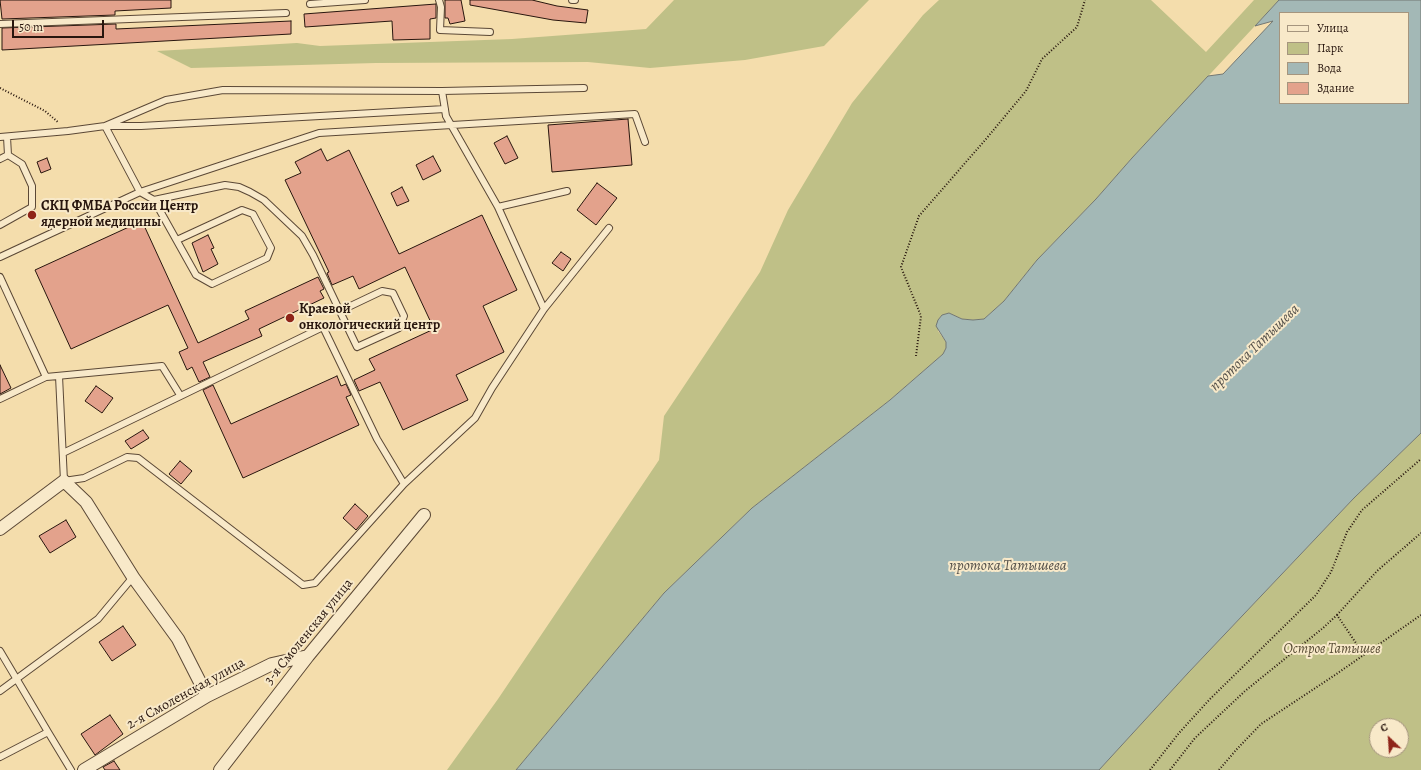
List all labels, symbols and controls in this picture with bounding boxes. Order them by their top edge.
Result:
scale bar [14,12,106,38]
legend [1279,12,1409,104]
text: 50 m [19,19,43,35]
text: Улица [1317,20,1348,36]
text: Парк [1317,40,1343,56]
text: Вода [1317,60,1342,76]
text: Здание [1317,80,1354,96]
place label: СКЦ ФМБА России Центр ядерной медицины [41,199,198,232]
marker: СКЦ ФМБА России Центр ядерной медицины [26,209,38,221]
water label: протока Татышева [1207,301,1303,395]
place label: Краевой онкологический центр [299,302,440,334]
marker: Краевой онкологический центр [284,312,296,324]
water label: протока Татышева [949,557,1067,575]
street label: 3-я Смоленская улица [261,576,357,688]
park label: Остров Татышев [1283,642,1381,658]
street label: 2-я Смоленская улица [124,655,248,733]
north arrow [1369,718,1409,758]
text: С [1378,719,1390,736]

